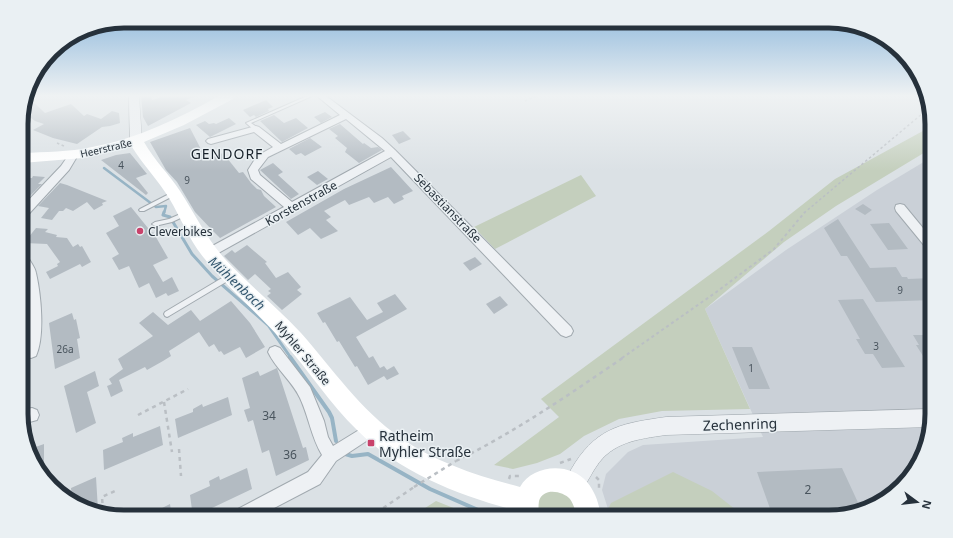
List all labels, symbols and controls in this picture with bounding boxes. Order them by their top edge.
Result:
street label: Heerstraße [79,135,134,161]
district label: GENDORF [191,144,263,163]
house number: 4 [118,158,124,172]
street label: Sebastianstraße [410,169,486,247]
house number: 9 [184,173,190,187]
street label: Korstenstraße [262,176,340,230]
place label: Cleverbikes [148,223,213,240]
marker: Cleverbikes [135,226,145,236]
water label: Mühlenbach [205,252,269,314]
house number: 9 [897,283,903,297]
street label: Myhler Straße [271,317,335,389]
house number: 3 [873,339,879,353]
house number: 26a [56,342,74,356]
house number: 1 [748,361,754,375]
house number: 34 [262,407,276,424]
street label: Zechenring [702,413,778,435]
place label: Ratheim Myhler Straße [379,426,471,461]
marker: Ratheim Myhler Straße [366,438,376,448]
house number: 36 [283,446,297,463]
house number: 2 [805,481,812,498]
north arrow [897,482,937,522]
text: N [919,498,936,511]

